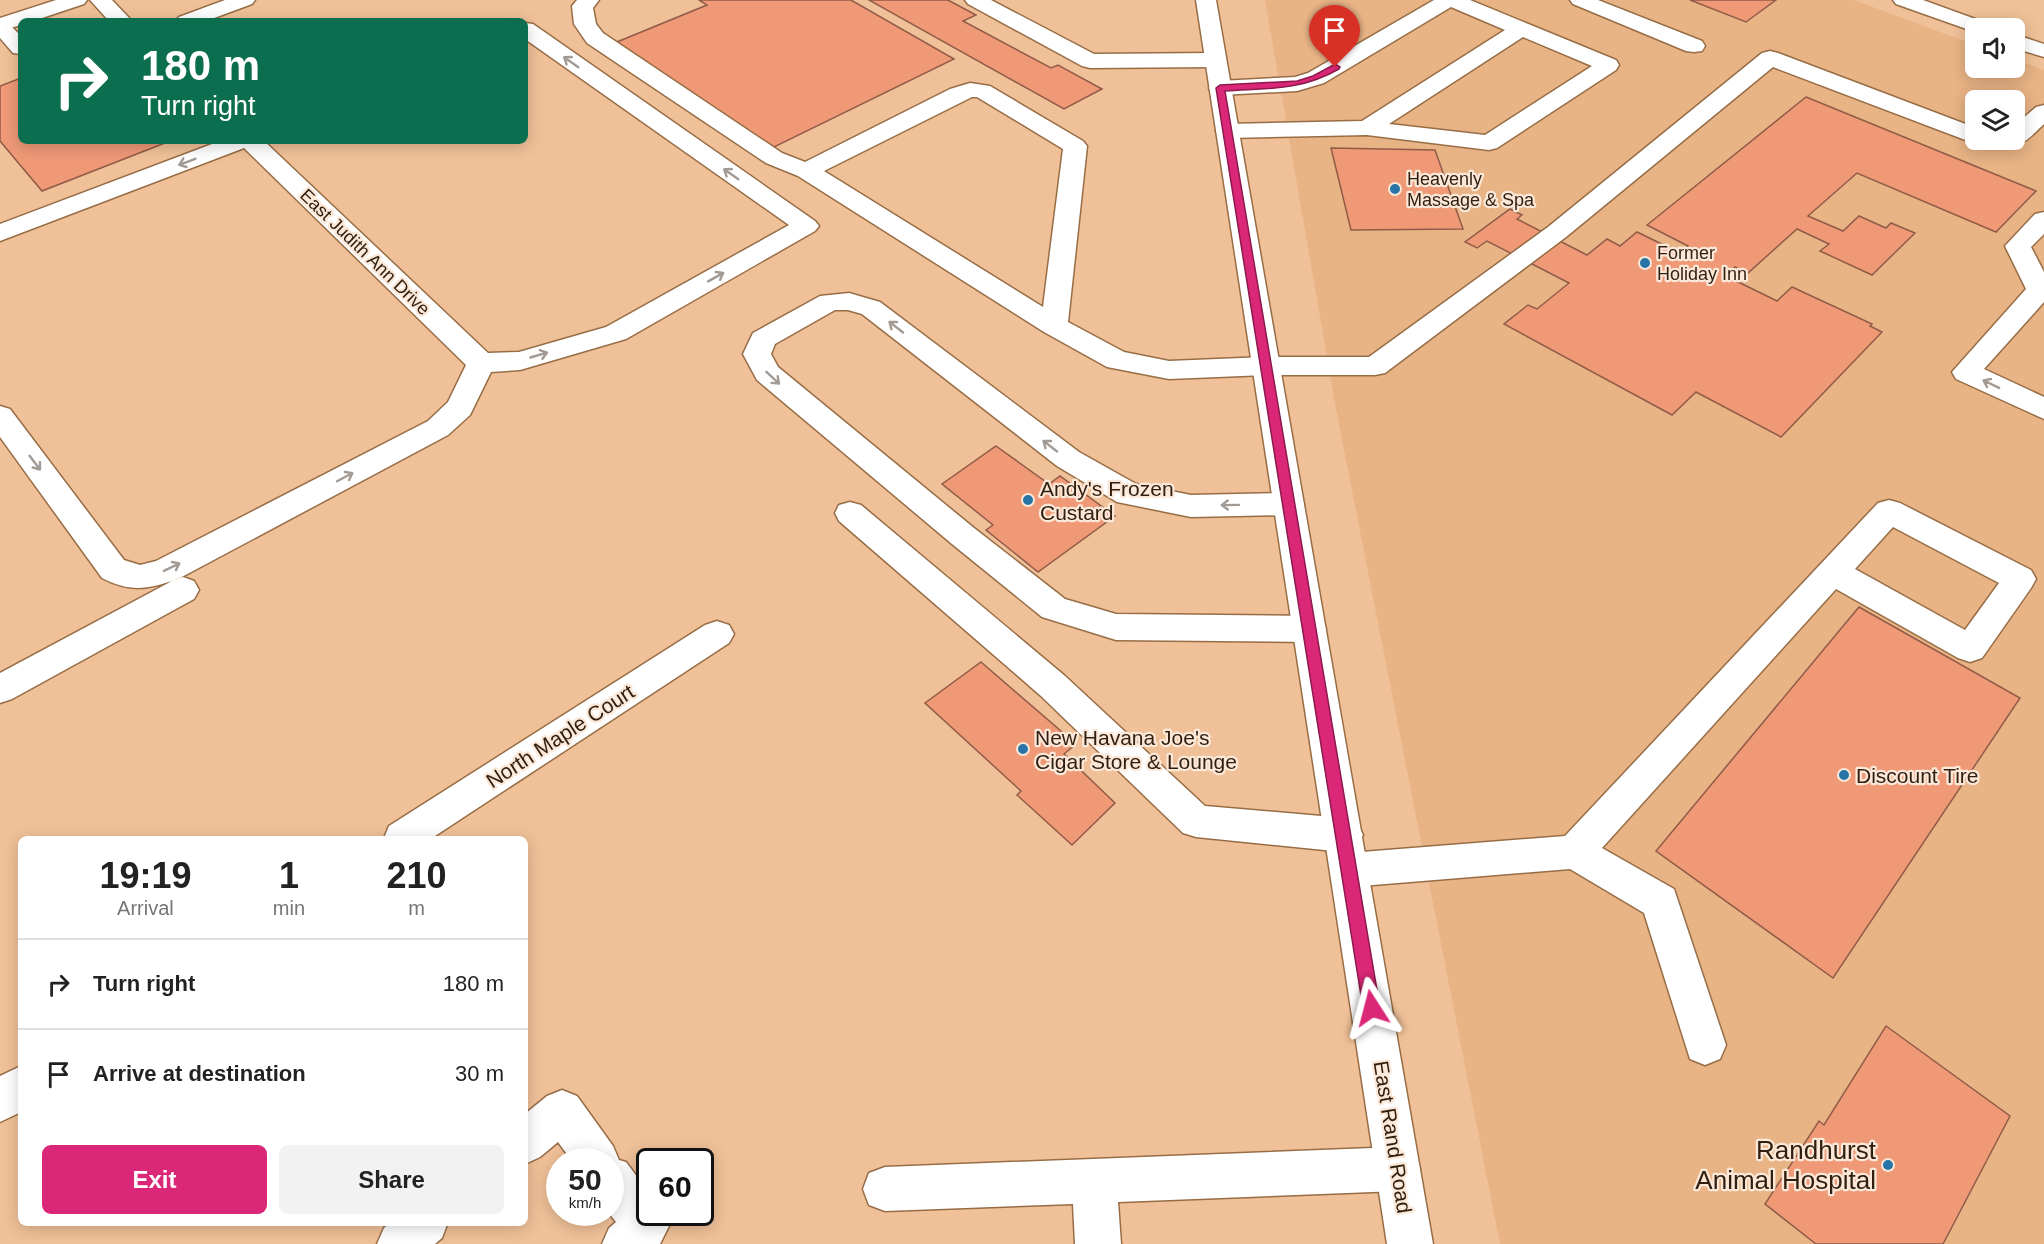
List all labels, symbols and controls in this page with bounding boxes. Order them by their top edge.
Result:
pin [1309,5,1360,67]
icon: arrive [1318,14,1351,47]
map controls [1965,18,2025,150]
button: sound [1965,18,2025,78]
icon: right [42,42,120,120]
text: 180 m [141,42,260,89]
one-way arrow [564,56,580,68]
button: layers [1965,90,2025,150]
text: Turn right [141,91,256,121]
one-way arrow [178,157,197,168]
one-way arrow [723,168,740,180]
place label: Heavenly Massage & Spa [1407,169,1535,210]
marker: Heavenly Massage & Spa [1388,182,1402,196]
street label: East Judith Ann Drive [296,185,434,319]
place label: Former Holiday Inn [1657,243,1747,284]
marker: Former Holiday Inn [1638,256,1652,270]
one-way arrow [707,271,724,283]
one-way arrow [888,320,904,333]
one-way arrow [529,349,548,360]
one-way arrow [765,371,780,385]
one-way arrow [1983,378,2001,390]
one-way arrow [1042,439,1058,452]
one-way arrow [29,454,41,470]
one-way arrow [335,470,353,482]
place label: Andy's Frozen Custard [1040,477,1174,524]
marker: Andy's Frozen Custard [1021,493,1035,507]
one-way arrow [1221,499,1241,511]
one-way arrow [163,561,180,573]
street label: North Maple Court [482,680,638,792]
place label: New Havana Joe's Cigar Store & Lounge [1035,726,1237,773]
marker: New Havana Joe's Cigar Store & Lounge [1016,742,1030,756]
place label: Discount Tire [1856,764,1979,787]
marker: Discount Tire [1837,768,1851,782]
text: 19:19 [99,855,191,896]
text: 1 [279,855,299,896]
text: 210 [386,855,447,896]
text: Arrival [117,897,174,919]
text: min [273,897,305,919]
text: m [408,897,425,919]
icon: right [42,968,75,1001]
text: Turn right [93,971,195,996]
text: 180 m [443,971,504,996]
position arrow [1340,976,1404,1040]
icon: arrive [42,1058,75,1091]
street label: East Rand Road [1370,1059,1416,1215]
text: Arrive at destination [93,1061,306,1086]
text: 30 m [455,1061,504,1086]
place label: Randhurst Animal Hospital [1695,1135,1877,1195]
button: Exit [42,1145,267,1214]
button: Share [279,1145,504,1214]
speed limit sign: 60 [636,1148,714,1226]
marker: Randhurst Animal Hospital [1881,1158,1895,1172]
text: 50 [568,1163,602,1196]
text: km/h [569,1194,601,1211]

